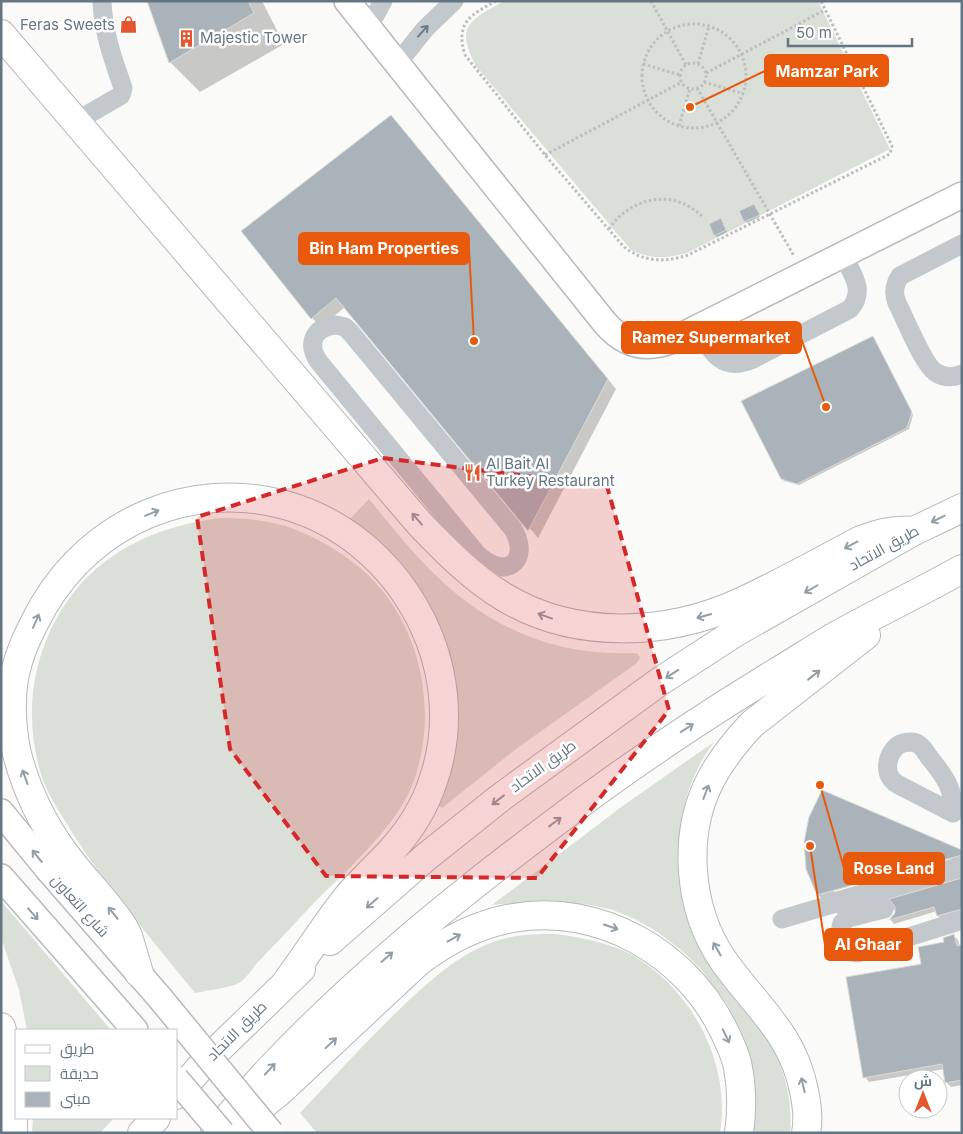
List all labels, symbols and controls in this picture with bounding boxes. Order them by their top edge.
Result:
place label: Feras Sweets [20,15,115,34]
shop icon: Feras Sweets [119,15,139,35]
scale bar [788,15,912,47]
text: 50 m [796,23,832,42]
one-way arrow [417,24,429,37]
building icon: Majestic Tower [176,28,196,48]
place label: Majestic Tower [200,28,308,47]
callout: Mamzar Park [765,55,888,86]
text: Mamzar Park [775,61,879,81]
callout: Bin Ham Properties [299,233,469,264]
text: Bin Ham Properties [309,238,459,258]
callout: Ramez Supermarket [622,322,801,353]
text: Ramez Supermarket [632,327,790,347]
place label: Al Bait Al Turkey Restaurant [486,454,615,490]
restaurant icon: Al Bait Al Turkey Restaurant [462,463,482,483]
one-way arrow [144,507,159,516]
one-way arrow [411,513,422,526]
one-way arrow [931,515,946,524]
street label: طريق الاتحاد [846,521,922,575]
one-way arrow [843,540,858,550]
one-way arrow [804,585,818,595]
one-way arrow [537,611,553,620]
one-way arrow [697,611,713,621]
one-way arrow [32,614,41,629]
one-way arrow [665,669,679,679]
one-way arrow [808,670,821,681]
one-way arrow [680,723,694,733]
street label: طريق الاتحاد [506,735,580,797]
one-way arrow [20,770,29,785]
one-way arrow [702,785,711,800]
one-way arrow [492,794,505,805]
one-way arrow [548,817,561,828]
one-way arrow [31,849,42,862]
callout: Rose Land [844,853,944,884]
text: Rose Land [854,858,934,878]
street label: شارع التعاون [46,870,114,942]
one-way arrow [366,898,379,909]
one-way arrow [28,907,39,920]
one-way arrow [107,907,118,920]
one-way arrow [603,923,619,933]
callout: Al Ghaar [825,929,912,960]
one-way arrow [446,933,461,943]
text: Al Ghaar [834,934,902,954]
one-way arrow [711,942,721,956]
one-way arrow [381,951,394,963]
street label: طريق الاتحاد [203,997,271,1065]
one-way arrow [722,1028,732,1043]
legend [15,1029,178,1119]
one-way arrow [324,1037,337,1049]
text: طريق [60,1039,94,1059]
one-way arrow [264,1063,276,1076]
text: حديقة [60,1064,99,1083]
north arrow [898,1069,948,1119]
text: ش [914,1072,932,1090]
one-way arrow [798,1077,807,1093]
text: مبنى [60,1089,91,1109]

